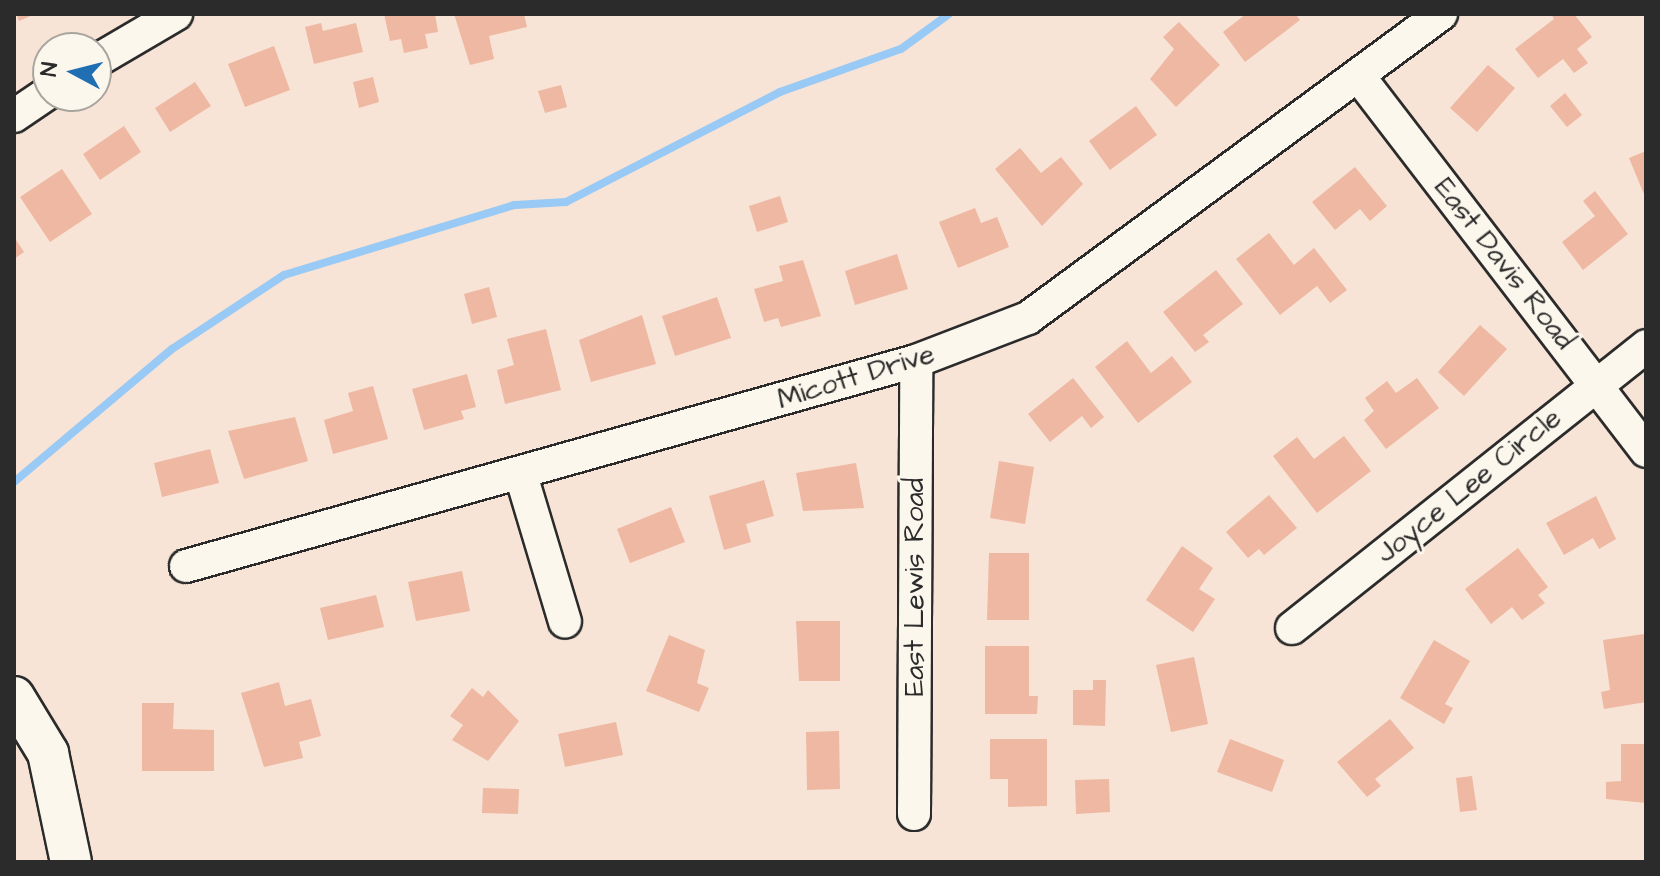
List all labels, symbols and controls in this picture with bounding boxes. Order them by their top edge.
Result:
north arrow [32,32,112,112]
text: N [33,61,66,78]
street label: East Davis Road [1427,172,1581,356]
street label: Micott Drive [774,337,938,417]
street label: Joyce Lee Circle [1370,401,1568,571]
street label: East Lewis Road [898,478,932,696]

